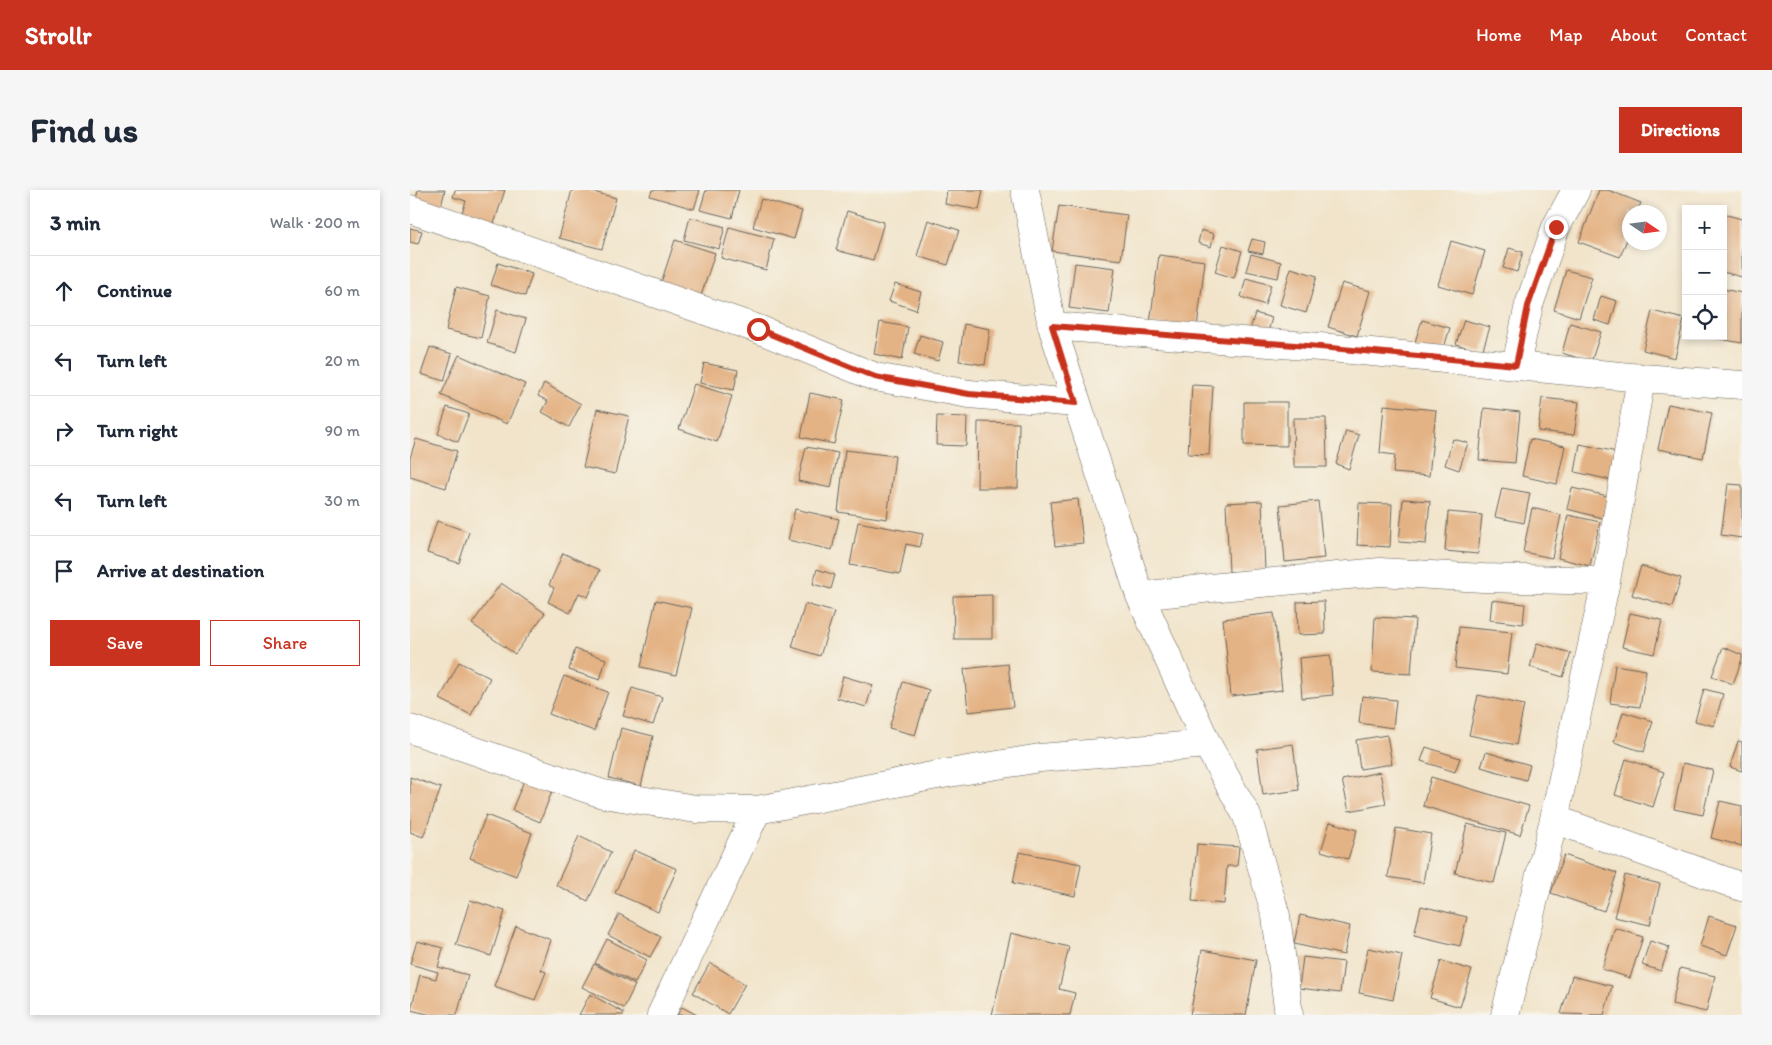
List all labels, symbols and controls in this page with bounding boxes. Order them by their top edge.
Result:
text: Strollr [25,21,91,50]
text: Home [1476,24,1522,46]
text: Map [1550,24,1583,46]
text: About [1611,24,1657,46]
text: Contact [1685,24,1747,46]
button: Directions [1619,107,1742,153]
text: Find us [30,109,138,151]
north arrow [1622,205,1667,250]
map controls [1682,205,1727,340]
button: + [1682,205,1727,250]
text: 3 min [50,210,100,235]
text: Walk · 200 m [270,213,360,232]
route end [1545,216,1568,239]
button: − [1682,250,1727,295]
icon: ahead [50,277,78,305]
text: Continue [97,279,172,302]
text: 60 m [325,281,360,300]
button: locate [1682,295,1727,340]
route start [747,318,770,341]
icon: left [50,347,78,375]
text: Turn left [97,349,167,372]
text: 20 m [325,351,360,370]
icon: right [50,417,78,445]
text: Turn right [97,419,178,442]
text: 90 m [325,421,360,440]
icon: left [50,487,78,515]
text: Turn left [97,489,167,512]
text: 30 m [324,491,360,510]
icon: arrive [50,557,78,585]
text: Arrive at destination [97,559,264,582]
button: Save [50,620,200,666]
button: Share [210,620,360,666]

